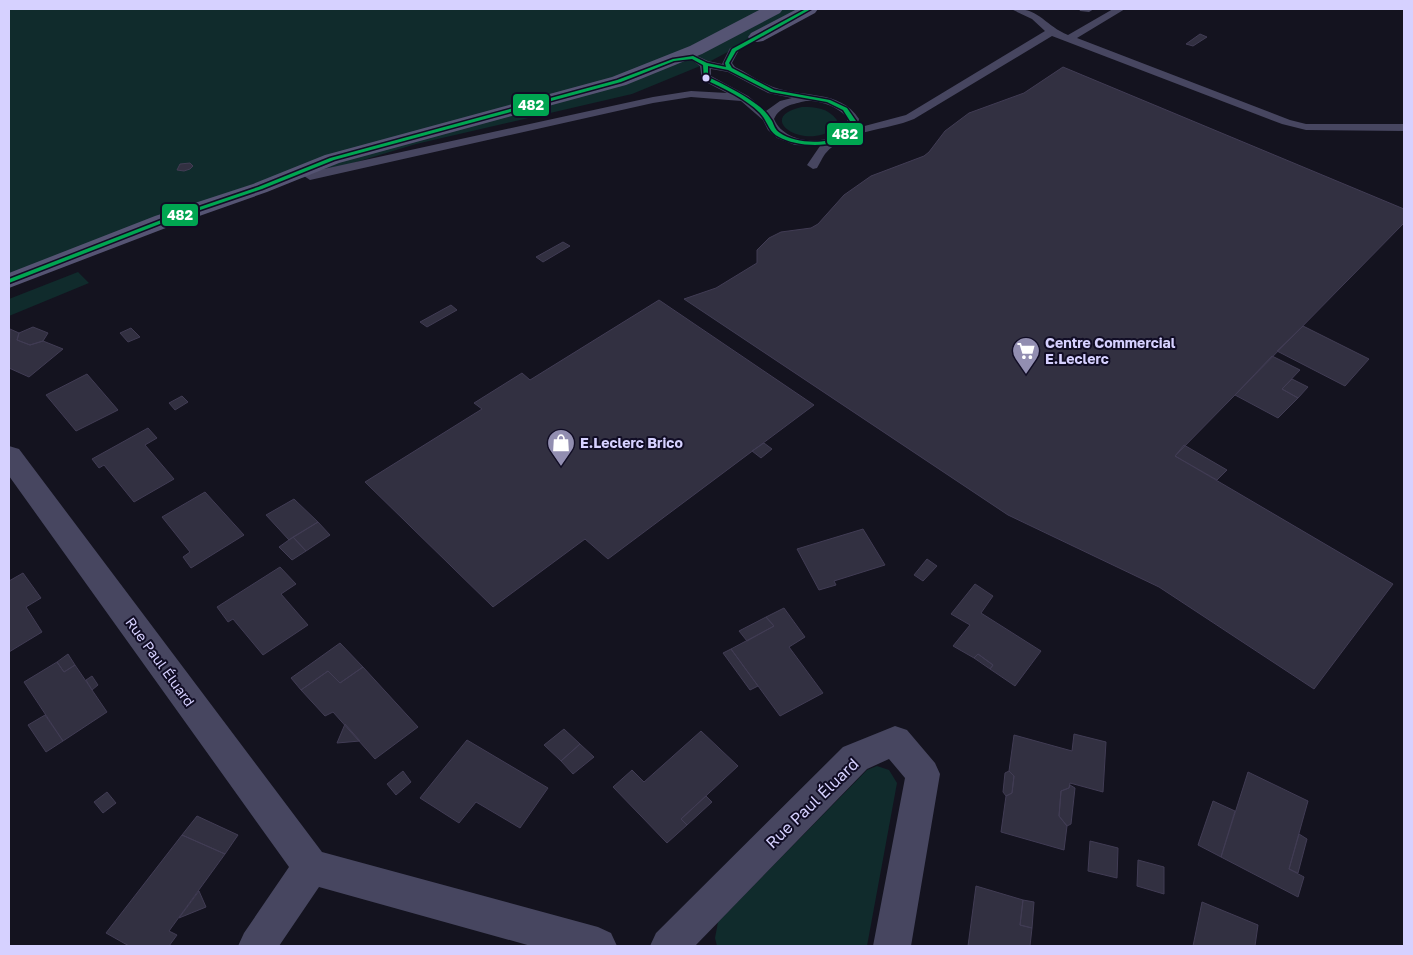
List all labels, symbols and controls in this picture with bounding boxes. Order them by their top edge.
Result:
unlabelled marker [701,73,711,83]
line badge: 482 [512,93,550,117]
text: 482 [518,96,545,113]
line badge: 482 [826,122,864,146]
text: 482 [832,125,859,142]
line badge: 482 [161,203,199,227]
text: 482 [167,206,194,223]
place label: Centre Commercial E.Leclerc [1045,334,1176,367]
supermarket icon: Centre Commercial E.Leclerc [1011,336,1041,375]
shop icon: E.Leclerc Brico [546,428,576,467]
place label: E.Leclerc Brico [580,434,683,451]
street label: Rue Paul Éluard [122,614,198,710]
street label: Rue Paul Éluard [761,754,863,852]

